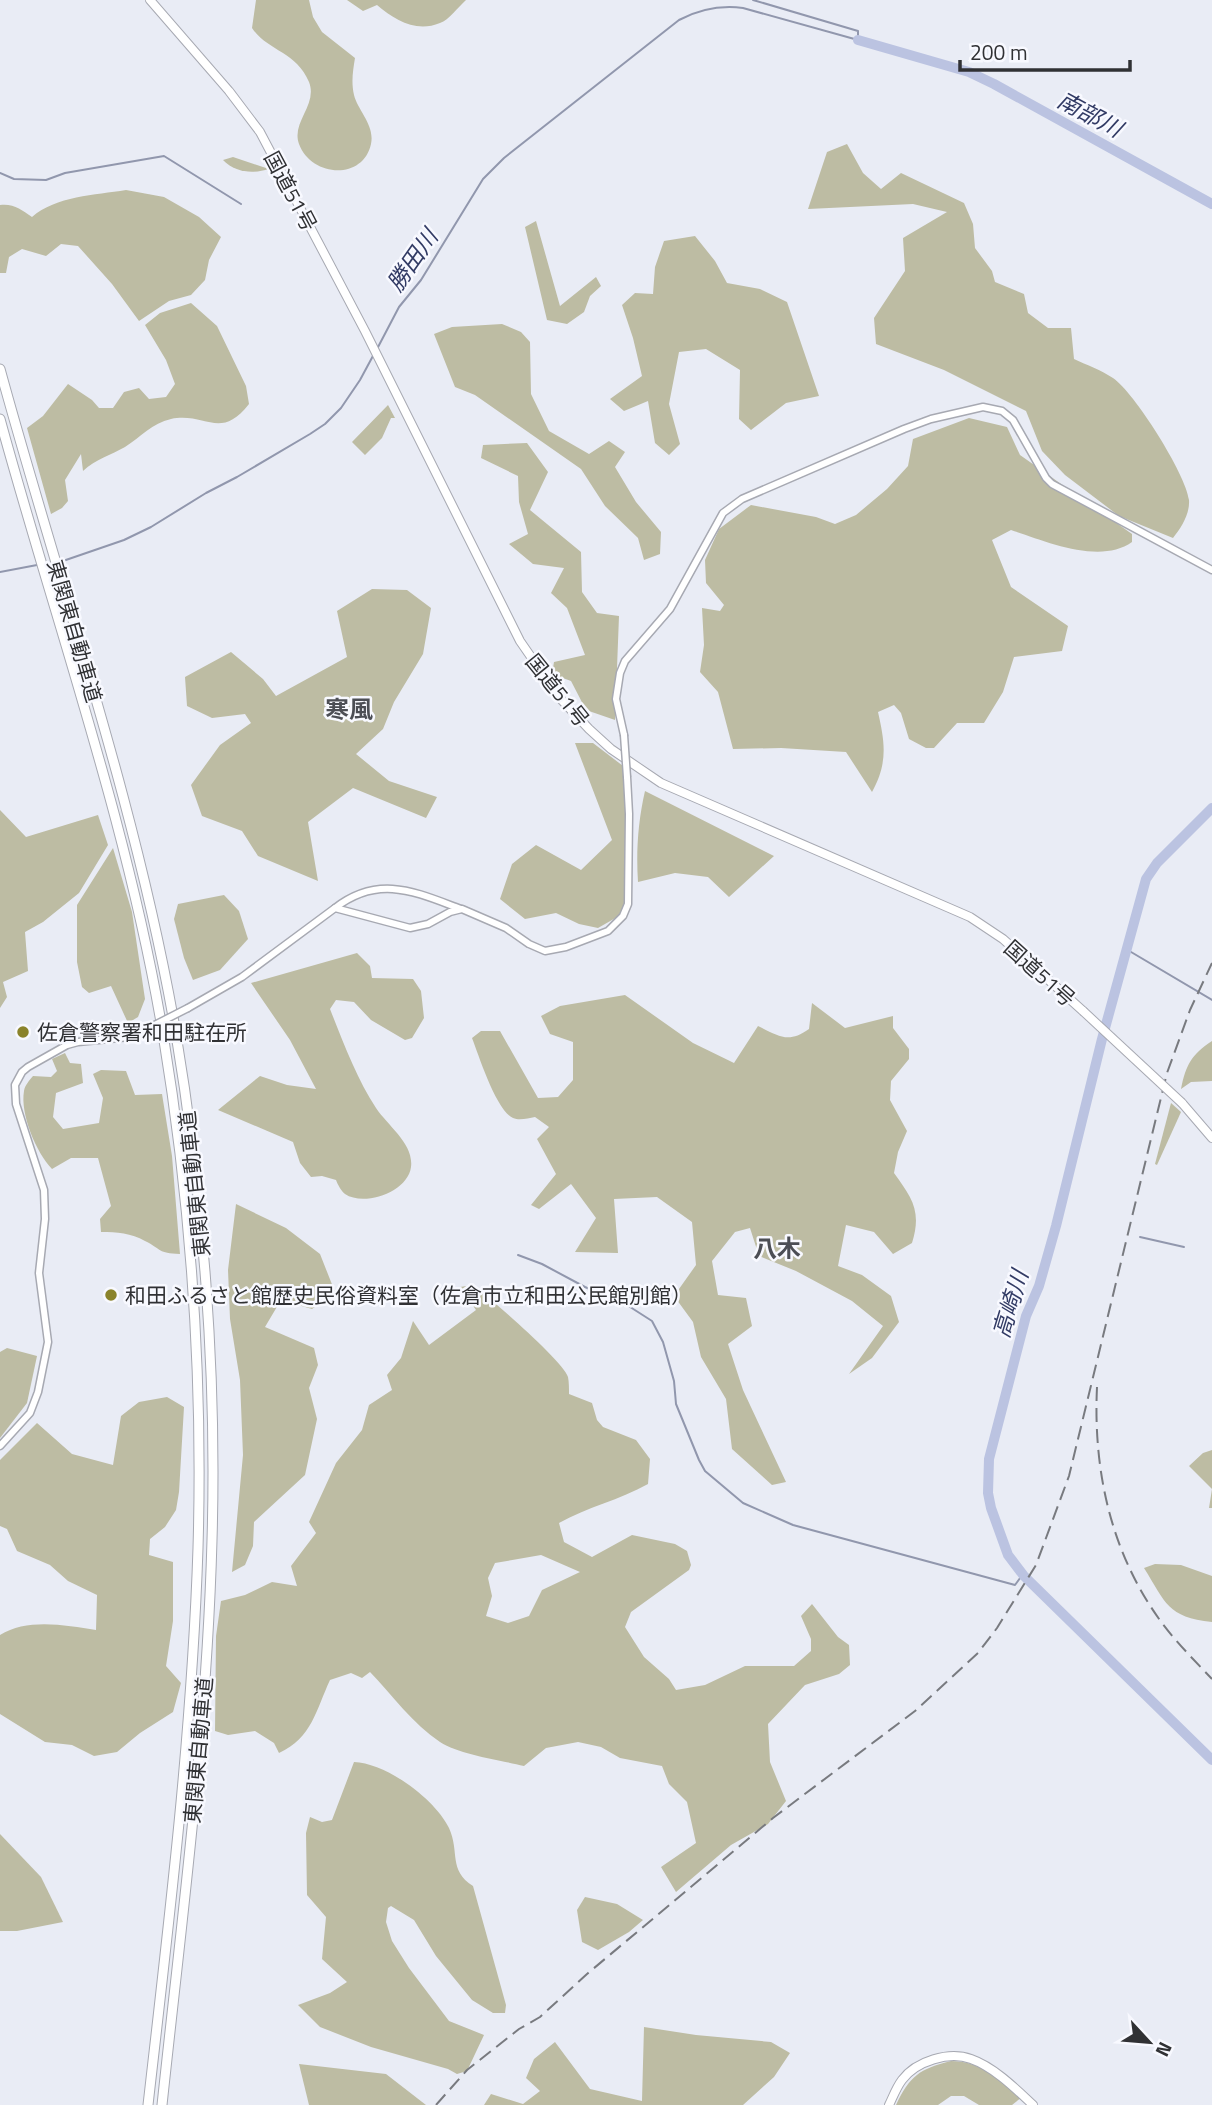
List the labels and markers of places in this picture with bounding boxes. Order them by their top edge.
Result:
place label: 佐倉警察署和田駐在所 [37,1016,247,1048]
marker: 佐倉警察署和田駐在所 [15,1024,31,1040]
place label: 和田ふるさと館歴史民俗資料室（佐倉市立和田公民館別館） [125,1279,692,1311]
marker: 和田ふるさと館歴史民俗資料室（佐倉市立和田公民館別館） [103,1287,119,1303]

